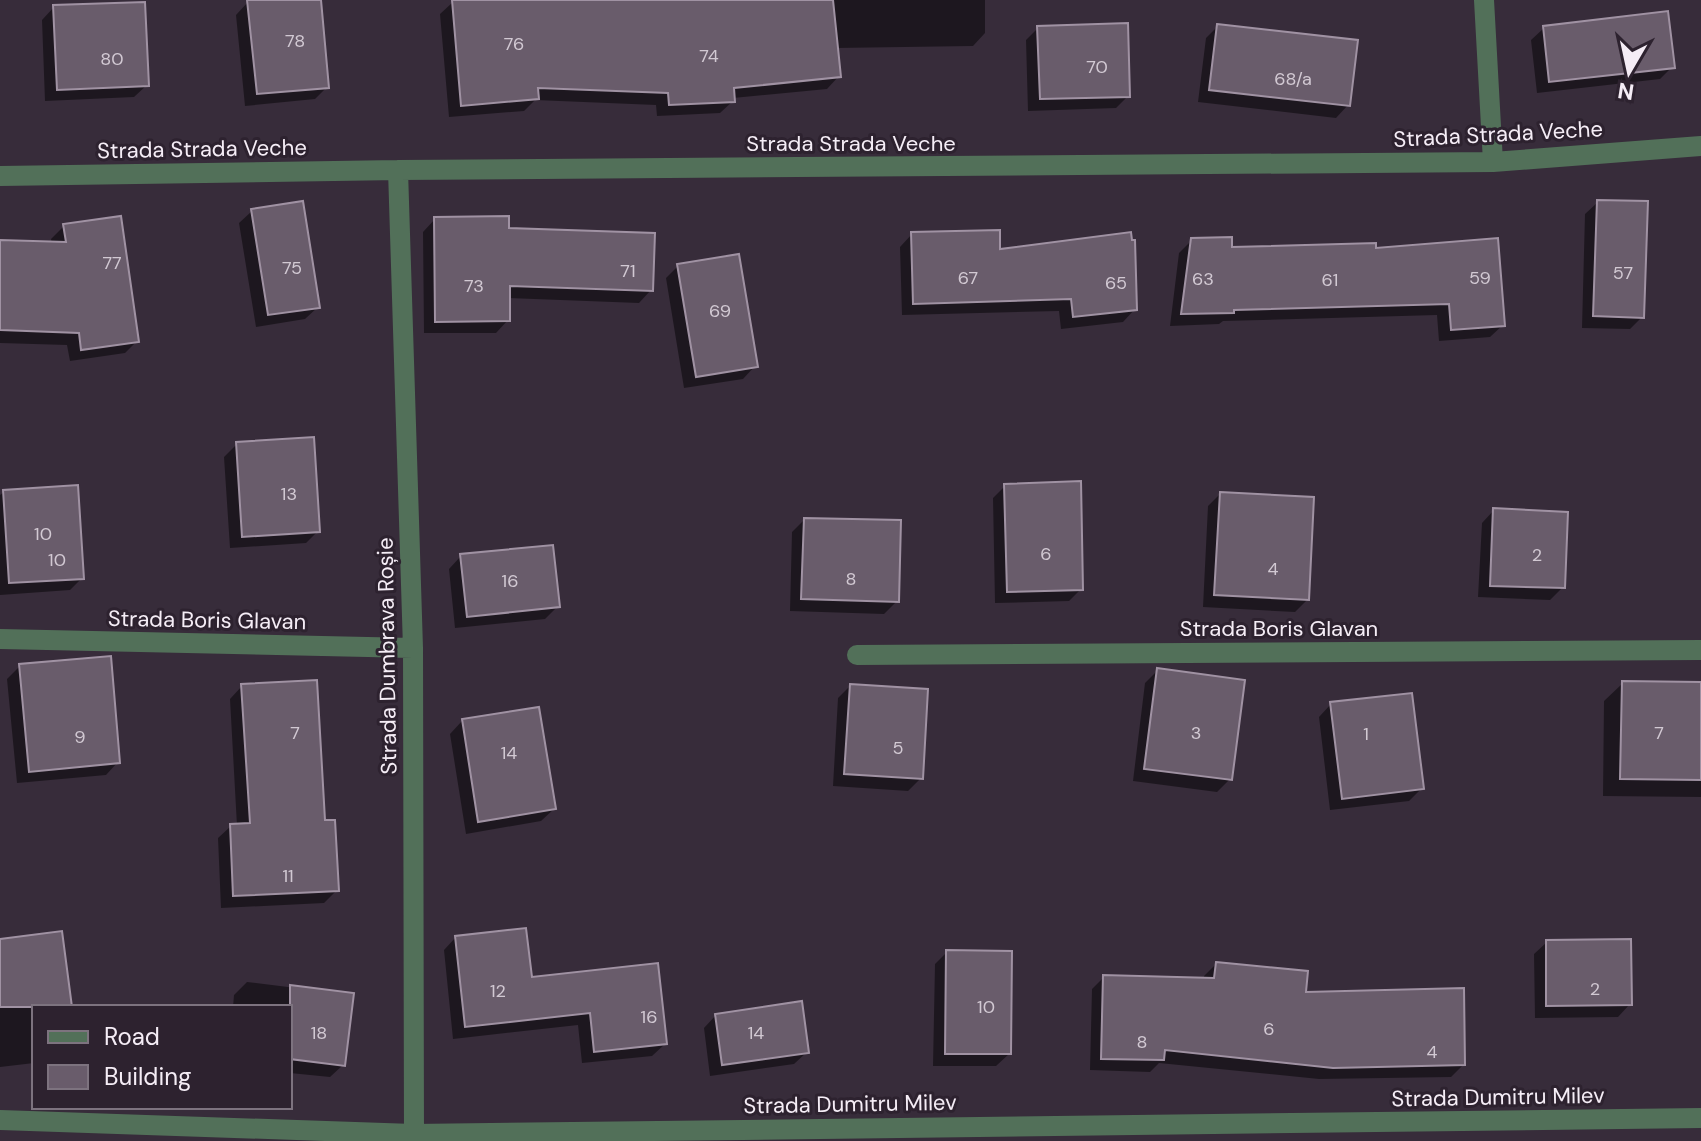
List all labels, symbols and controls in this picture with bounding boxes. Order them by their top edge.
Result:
house number: 78 [285,29,305,53]
house number: 76 [504,32,524,56]
north arrow [1589,32,1669,112]
house number: 74 [699,44,719,68]
house number: 80 [100,47,124,71]
house number: 70 [1086,55,1108,79]
house number: 68/a [1274,67,1312,91]
text: N [1616,76,1636,107]
street label: Strada Strada Veche [1393,114,1603,154]
street label: Strada Strada Veche [746,129,956,158]
street label: Strada Strada Veche [97,133,307,165]
house number: 77 [102,251,122,275]
house number: 75 [282,256,302,280]
house number: 71 [620,259,636,283]
house number: 57 [1613,261,1633,285]
house number: 67 [958,266,978,290]
house number: 59 [1469,266,1491,290]
house number: 63 [1192,267,1214,291]
house number: 61 [1322,268,1338,292]
house number: 65 [1105,271,1127,295]
house number: 73 [464,274,484,298]
house number: 69 [709,299,731,323]
house number: 13 [281,482,297,506]
house number: 10 [34,522,52,546]
street label: Strada Dumbrava Roșie [370,537,404,775]
house number: 6 [1040,542,1052,566]
house number: 2 [1532,543,1542,567]
house number: 10 [48,548,66,572]
house number: 4 [1268,557,1279,581]
house number: 8 [846,567,856,591]
house number: 16 [502,569,518,593]
street label: Strada Boris Glavan [108,604,306,636]
street label: Strada Boris Glavan [1180,614,1378,643]
house number: 7 [290,721,300,745]
house number: 3 [1191,721,1201,745]
house number: 7 [1654,721,1664,745]
house number: 1 [1363,722,1369,746]
house number: 9 [74,725,86,749]
house number: 5 [893,736,903,760]
house number: 14 [501,741,517,765]
house number: 11 [282,864,294,888]
house number: 2 [1590,977,1600,1001]
house number: 12 [490,979,506,1003]
house number: 10 [977,995,995,1019]
legend [32,1005,292,1109]
house number: 16 [641,1005,657,1029]
house number: 6 [1263,1017,1275,1041]
text: Road [104,1021,160,1052]
house number: 18 [311,1021,327,1045]
house number: 14 [748,1021,764,1045]
house number: 8 [1137,1030,1147,1054]
house number: 4 [1427,1040,1438,1064]
text: Building [104,1061,191,1092]
street label: Strada Dumitru Milev [1391,1081,1605,1113]
street label: Strada Dumitru Milev [743,1088,957,1120]

